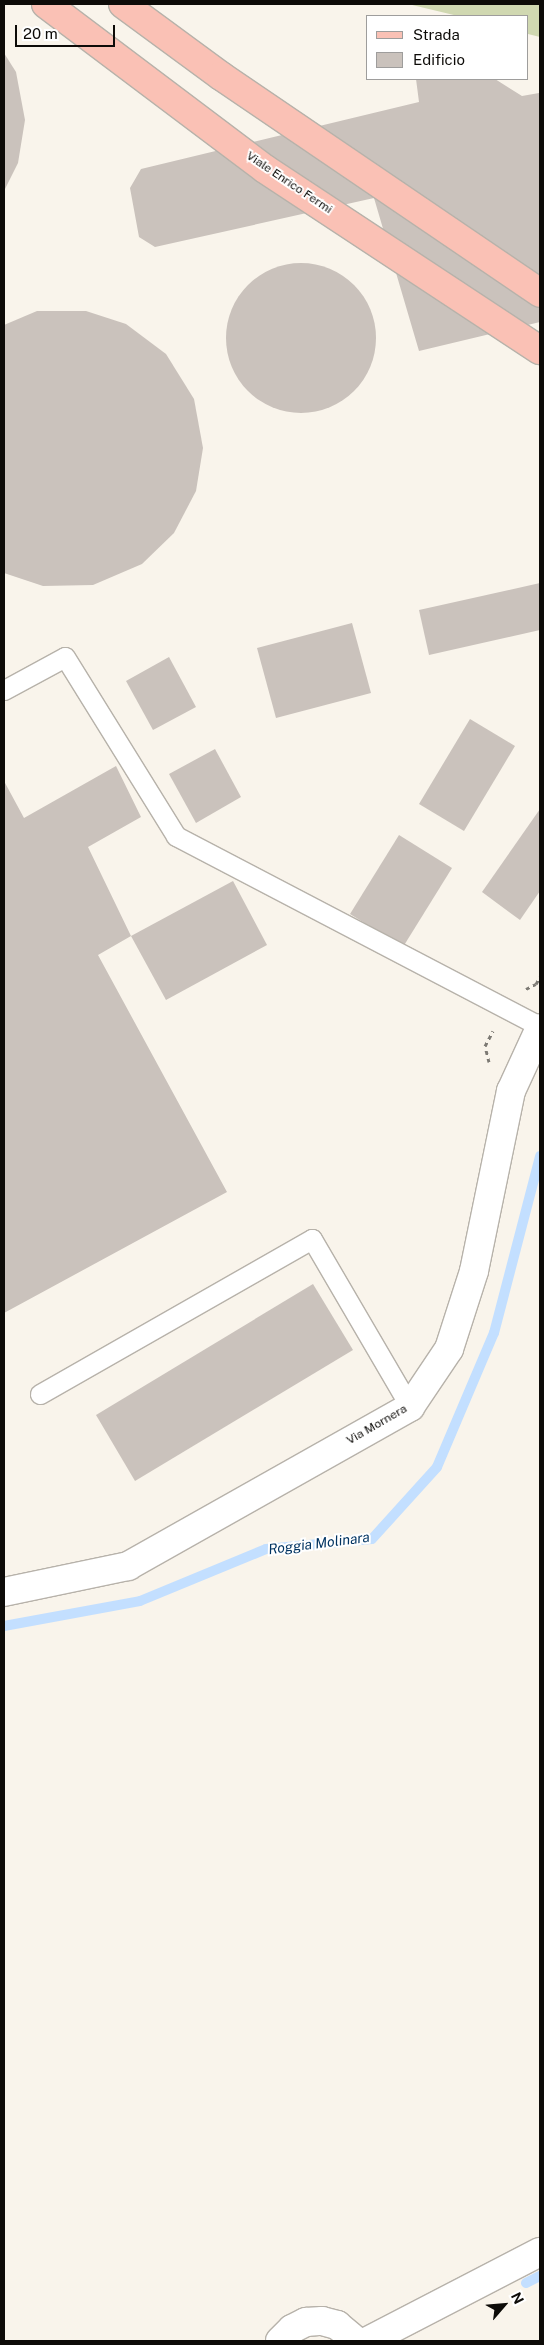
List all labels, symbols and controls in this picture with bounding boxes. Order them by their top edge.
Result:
scale bar [18,15,118,47]
legend [366,15,529,80]
text: 20 m [23,25,58,42]
text: Strada [413,26,460,43]
text: Edificio [413,51,465,68]
street label: Viale Enrico Fermi [243,149,335,217]
street label: Via Mornera [344,1402,410,1448]
water label: Roggia Molinara [267,1528,371,1558]
north arrow [479,2280,529,2330]
text: N [508,2290,527,2307]

